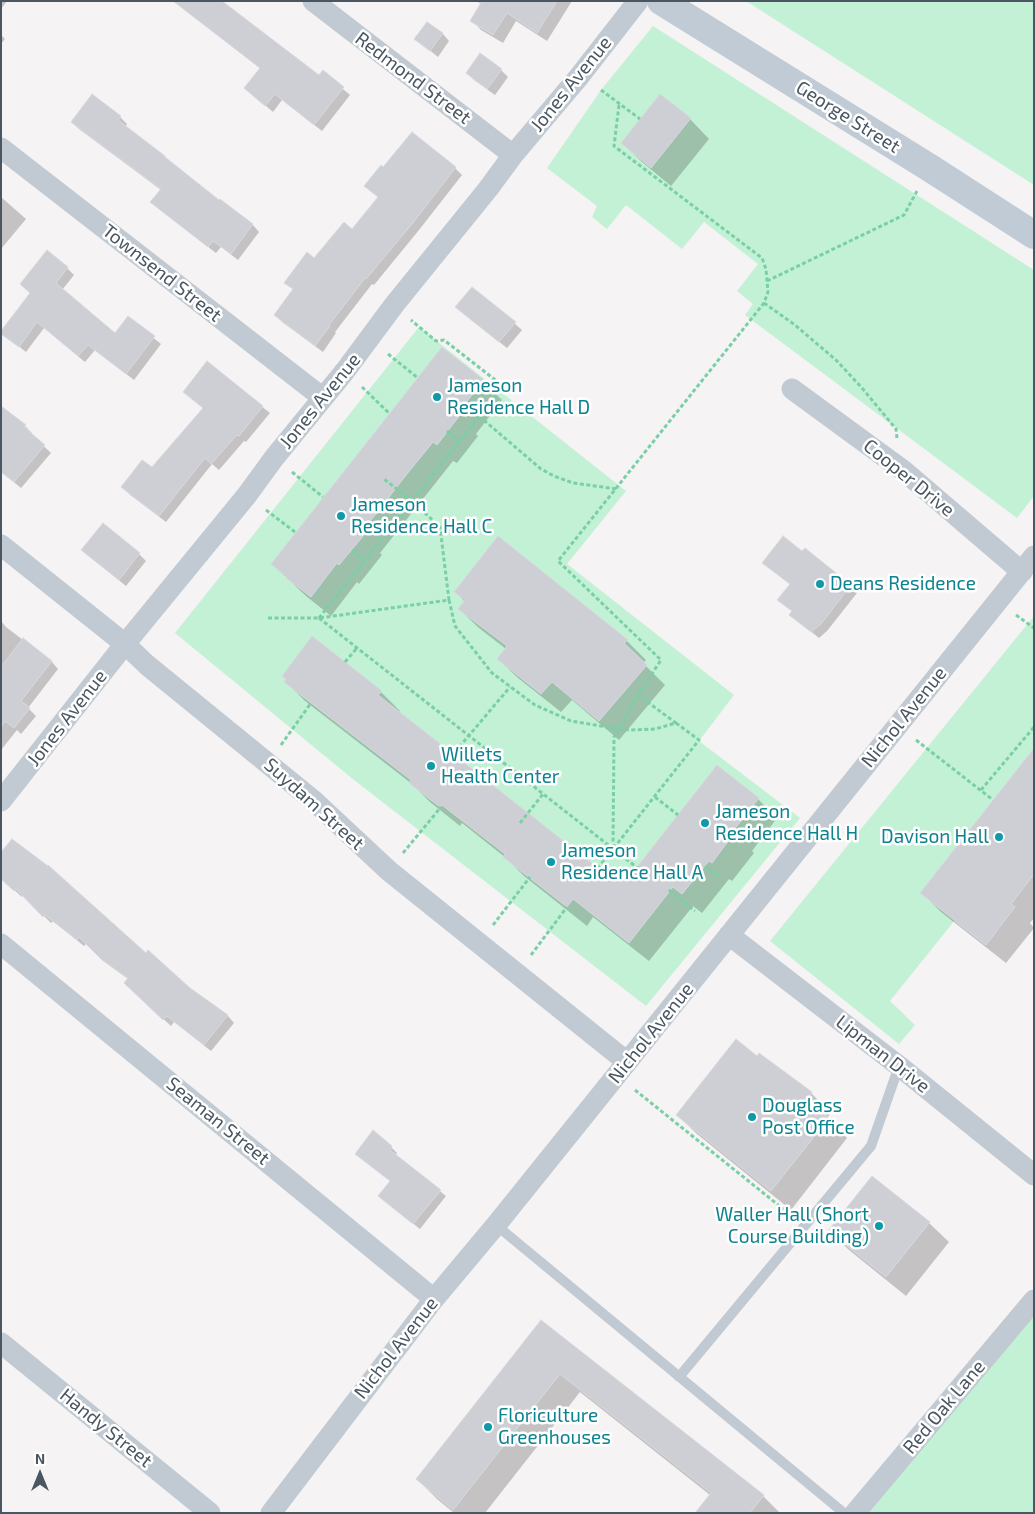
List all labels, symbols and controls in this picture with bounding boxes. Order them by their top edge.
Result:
street label: Redmond Street [351,27,475,129]
street label: Jones Avenue [526,32,616,136]
street label: George Street [792,76,904,158]
street label: Townsend Street [98,219,226,327]
street label: Jones Avenue [275,349,365,453]
place label: Jameson Residence Hall D [447,375,590,419]
marker: Jameson Residence Hall D [431,391,443,403]
street label: Cooper Drive [859,434,959,522]
place label: Jameson Residence Hall C [351,494,492,538]
marker: Jameson Residence Hall C [335,510,347,522]
place label: Deans Residence [830,573,976,595]
marker: Deans Residence [814,578,826,590]
street label: Nichol Avenue [857,662,951,772]
street label: Jones Avenue [22,665,112,771]
place label: Willets Health Center [441,744,559,788]
street label: Suydam Street [259,753,369,855]
marker: Willets Health Center [425,760,437,772]
place label: Jameson Residence Hall H [715,801,858,845]
marker: Jameson Residence Hall H [699,817,711,829]
place label: Davison Hall [881,826,989,848]
marker: Davison Hall [993,831,1005,843]
place label: Jameson Residence Hall A [561,840,703,884]
marker: Jameson Residence Hall A [545,856,557,868]
street label: Nichol Avenue [604,978,698,1088]
street label: Lipman Drive [831,1010,935,1098]
street label: Seaman Street [162,1072,274,1170]
place label: Douglass Post Office [762,1095,855,1139]
marker: Douglass Post Office [746,1111,758,1123]
place label: Waller Hall (Short Course Building) [715,1204,869,1248]
marker: Waller Hall (Short Course Building) [873,1220,885,1232]
street label: Nichol Avenue [349,1293,443,1403]
street label: Red Oak Lane [898,1355,990,1459]
street label: Handy Street [55,1384,157,1472]
place label: Floriculture Greenhouses [498,1405,611,1449]
marker: Floriculture Greenhouses [482,1421,494,1433]
north arrow [15,1449,65,1499]
text: N [35,1450,45,1467]

